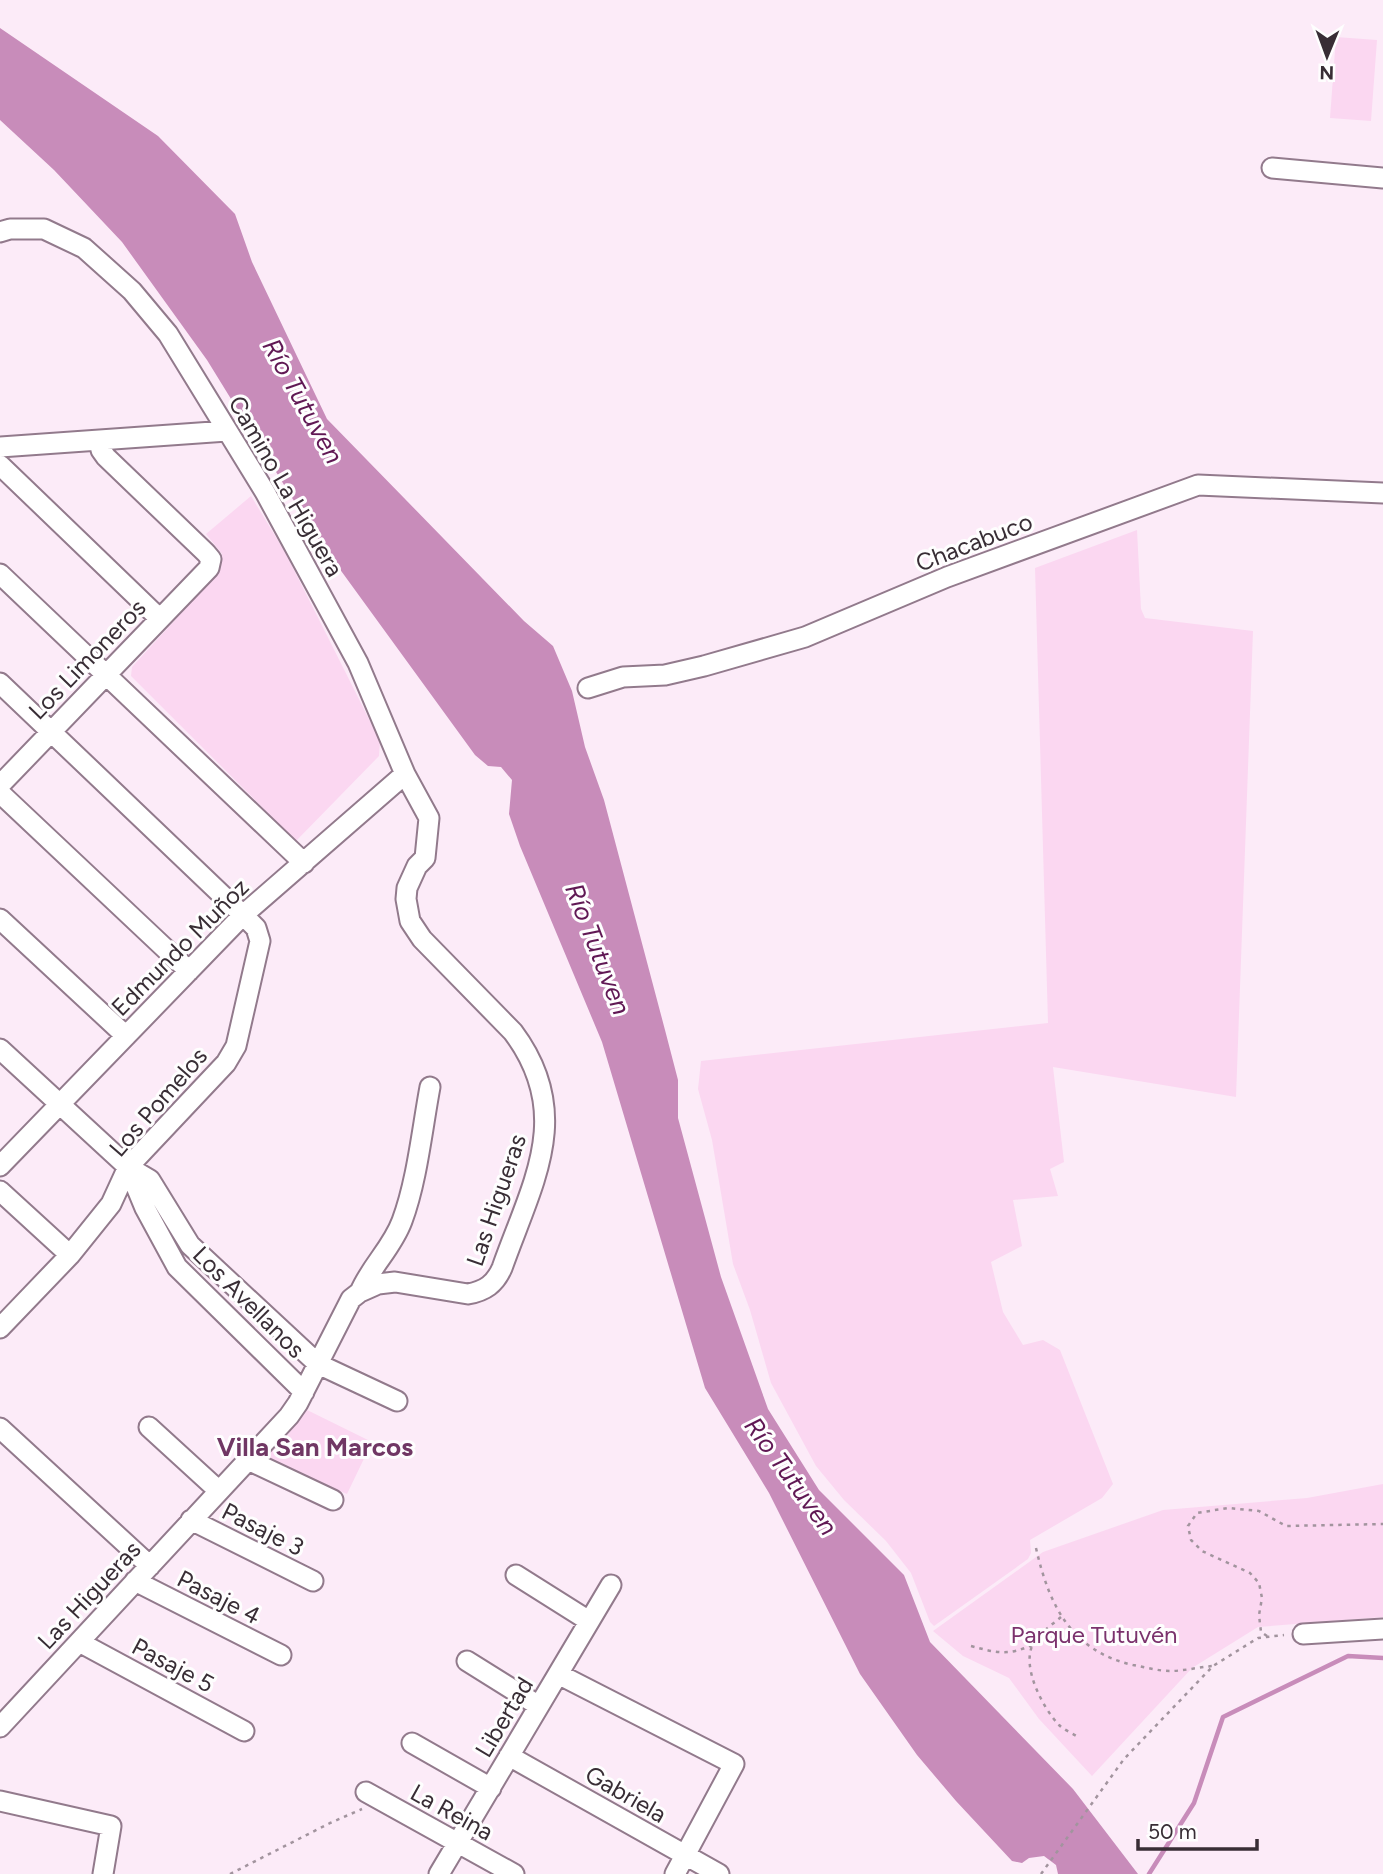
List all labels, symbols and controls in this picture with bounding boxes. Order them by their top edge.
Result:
north arrow [1292,21,1362,91]
text: N [1319,61,1334,84]
water label: Río Tutuven [256,333,350,469]
street label: Camino La Higuera [222,390,350,582]
street label: Chacabuco [912,507,1036,577]
street label: Los Limoneros [23,593,151,725]
street label: Edmundo Muñoz [105,872,255,1022]
water label: Río Tutuven [558,879,638,1019]
street label: Los Pomelos [103,1042,213,1162]
street label: Las Higueras [460,1130,532,1270]
street label: Los Avellanos [187,1240,311,1364]
water label: Río Tutuven [737,1411,845,1541]
district label: Villa San Marcos [217,1431,413,1463]
street label: Pasaje 3 [217,1496,309,1562]
street label: Las Higueras [31,1535,147,1655]
street label: Pasaje 4 [172,1564,266,1630]
park label: Parque Tutuvén [1010,1620,1178,1649]
street label: Pasaje 5 [127,1631,219,1699]
street label: Libertad [469,1672,539,1762]
street label: Gabriela [580,1759,672,1829]
street label: La Reina [406,1778,498,1846]
scale bar [1138,1808,1257,1852]
text: 50 m [1148,1819,1197,1844]

